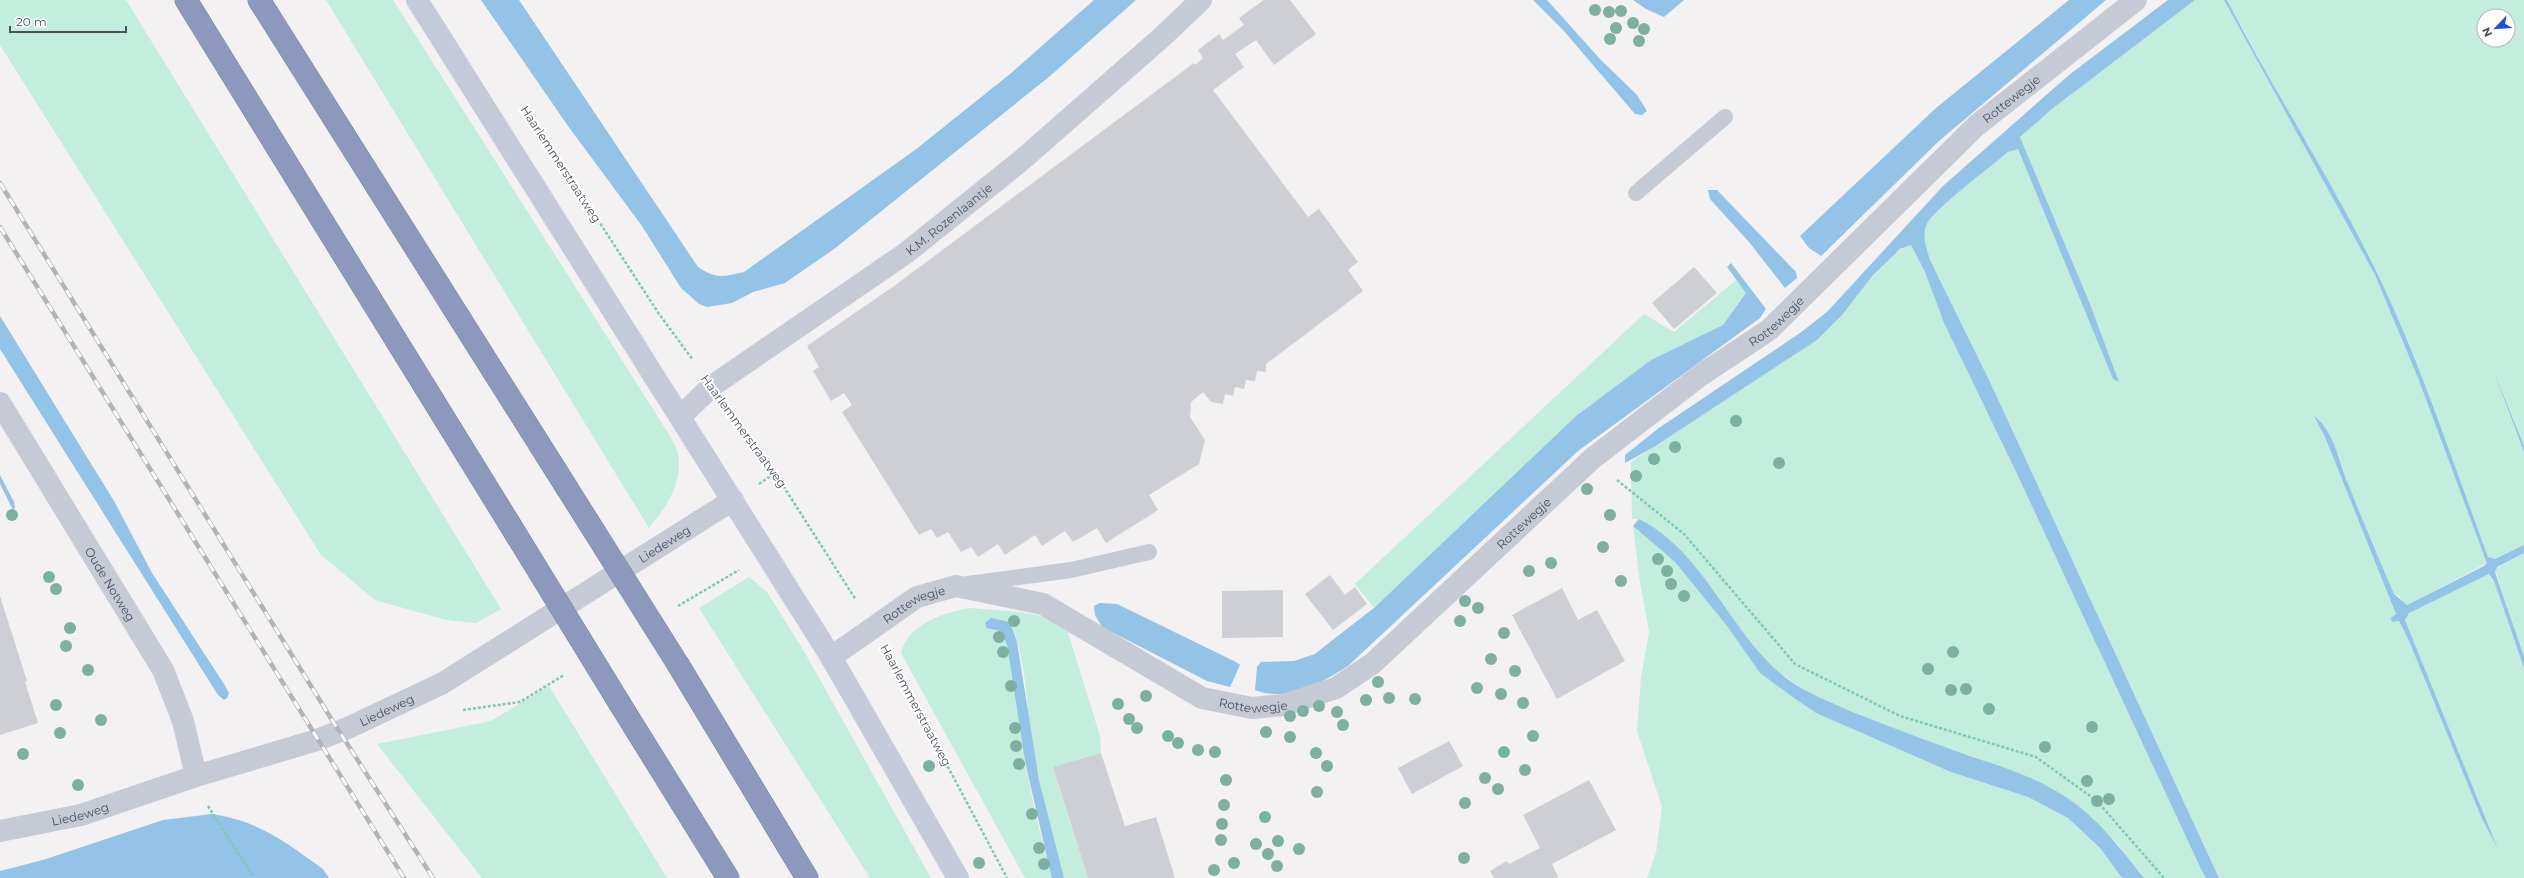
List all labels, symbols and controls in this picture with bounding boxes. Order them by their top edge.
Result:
scale bar [10,8,126,34]
north arrow [2476,8,2516,48]
text: 20 m [16,14,47,29]
text: N [2479,25,2495,39]
street label: Rottewegje [1979,71,2043,126]
street label: Haarlemmerstraatweg [518,103,604,225]
street label: K.M. Rozenlaantje [902,179,995,258]
street label: Rottewegje [1745,293,1807,349]
street label: Haarlemmerstraatweg [698,371,790,491]
street label: Rottewegje [1493,494,1554,552]
street label: Liedeweg [635,521,693,566]
street label: Oude Notweg [82,544,139,624]
street label: Rottewegje [880,582,947,626]
street label: Haarlemmerstraatweg [877,641,955,769]
street label: Liedeweg [357,690,416,729]
street label: Rottewegje [1218,694,1288,716]
street label: Liedeweg [50,799,111,828]

